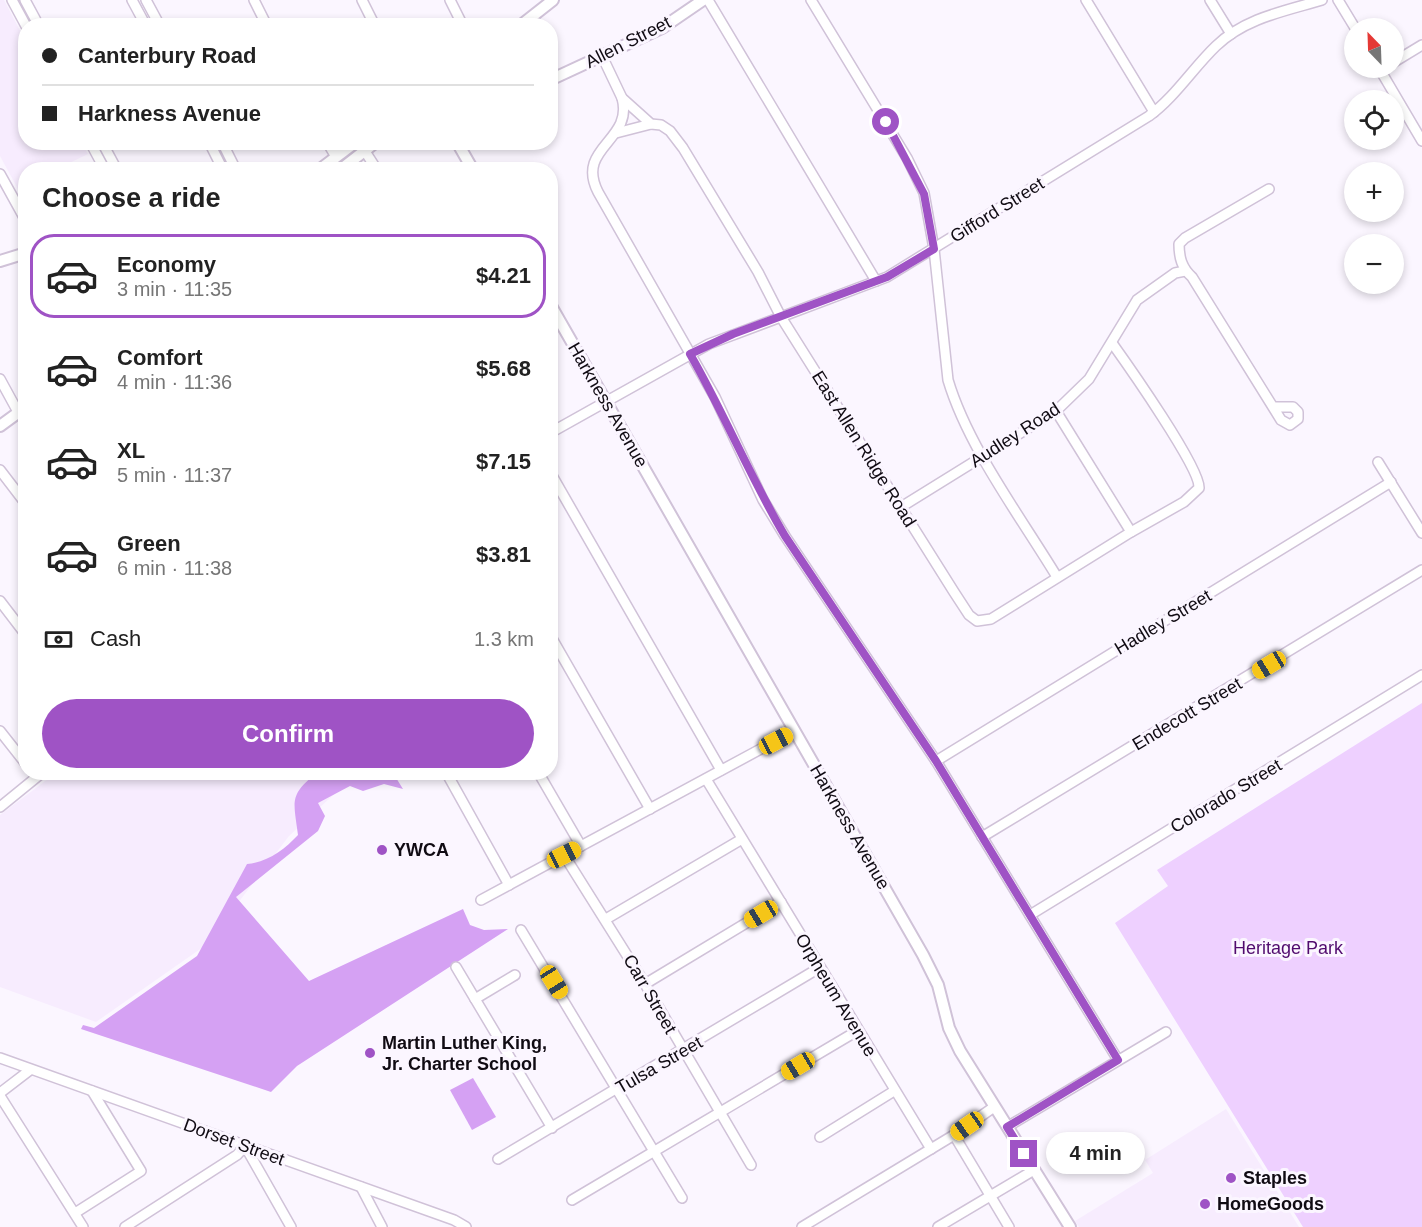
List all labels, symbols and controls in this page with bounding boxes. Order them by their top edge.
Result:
street label: Allen Street [582,12,674,72]
north arrow [1344,18,1404,78]
map controls [1344,18,1404,294]
text: Canterbury Road [78,43,256,68]
button: locate [1344,90,1404,150]
text: Harkness Avenue [78,101,261,126]
route start [872,108,899,135]
button: + [1344,162,1404,222]
street label: Gifford Street [946,173,1048,247]
text: Choose a ride [42,183,221,213]
button: − [1344,234,1404,294]
icon: car [45,249,99,303]
text: Economy [117,252,216,277]
text: $4.21 [476,263,531,288]
text: 3 min · 11:35 [117,278,232,300]
street label: Harkness Avenue [564,339,652,471]
icon: car [45,342,99,396]
text: Comfort [117,345,203,370]
text: $5.68 [476,356,531,381]
street label: East Allen Ridge Road [808,367,920,531]
text: 4 min · 11:36 [117,371,232,393]
street label: Audley Road [966,399,1064,471]
icon: car [45,435,99,489]
text: XL [117,438,145,463]
text: $7.15 [476,449,531,474]
text: 5 min · 11:37 [117,464,232,486]
icon: car [45,528,99,582]
text: Green [117,531,181,556]
text: $3.81 [476,542,531,567]
text: 6 min · 11:38 [117,557,232,579]
street label: Hadley Street [1111,585,1215,659]
icon: cash [42,623,75,656]
text: Cash [90,626,141,651]
text: 1.3 km [474,628,534,650]
car [1249,648,1289,682]
street label: Endecott Street [1129,673,1245,755]
button: Confirm [42,699,534,768]
car [756,725,796,757]
street label: Colorado Street [1167,755,1285,837]
street label: Harkness Avenue [806,761,894,893]
car [544,839,584,871]
place label: YWCA [394,840,449,860]
marker: YWCA [375,843,389,857]
car [741,897,781,931]
street label: Orpheum Avenue [791,930,881,1060]
park label: Heritage Park [1233,938,1344,958]
street label: Carr Street [619,951,681,1037]
car [537,962,571,1002]
street label: Tulsa Street [612,1032,706,1098]
place label: Martin Luther King, Jr. Charter School [382,1033,547,1074]
marker: Martin Luther King, Jr. Charter School [363,1046,377,1060]
car [778,1049,818,1083]
car [947,1108,987,1144]
street label: Dorset Street [181,1114,287,1170]
callout: 4 min [1045,1133,1144,1175]
route end [1010,1140,1037,1167]
text: 4 min [1069,1142,1122,1164]
place label: Staples [1243,1168,1307,1188]
marker: Staples [1224,1171,1238,1185]
place label: HomeGoods [1217,1194,1324,1214]
marker: HomeGoods [1198,1197,1212,1211]

